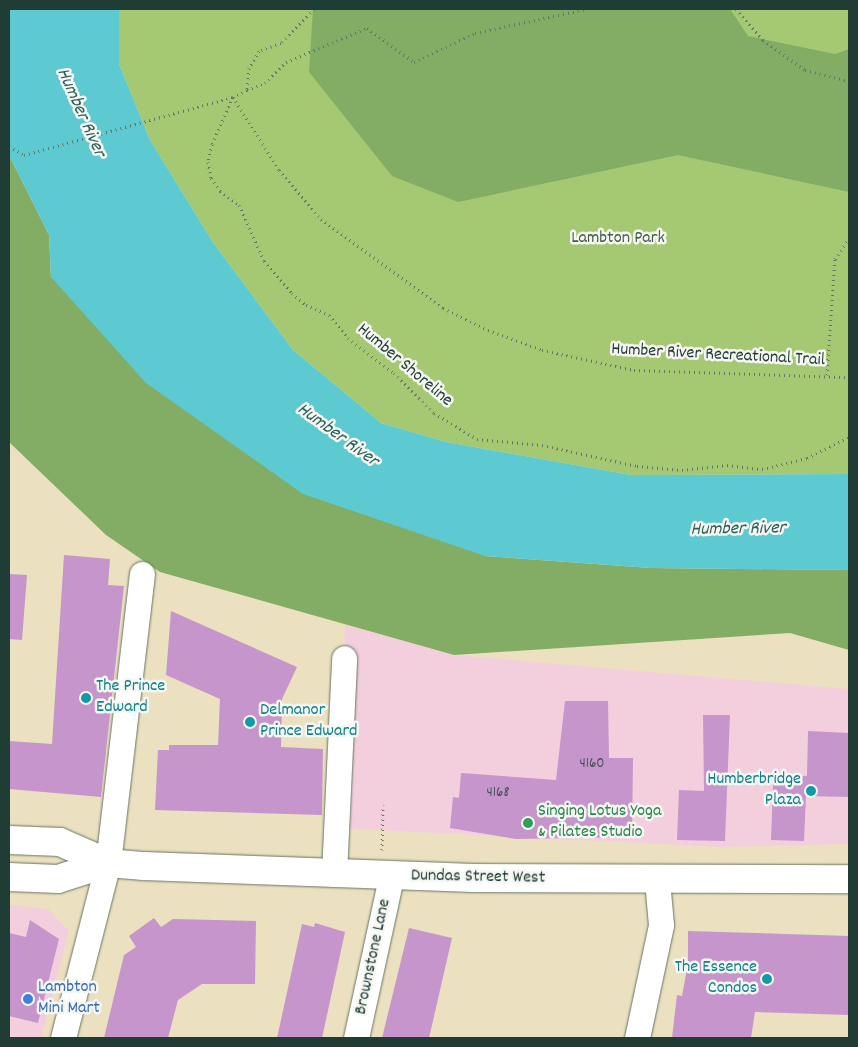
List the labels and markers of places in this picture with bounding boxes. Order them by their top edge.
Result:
place label: The Prince Edward [96,677,165,720]
marker: The Prince Edward [80,692,92,704]
place label: Delmanor Prince Edward [260,701,358,744]
marker: Delmanor Prince Edward [244,716,256,728]
place label: Humberbridge Plaza [707,770,801,812]
marker: Humberbridge Plaza [805,785,817,797]
place label: Singing Lotus Yoga & Pilates Studio [538,802,661,844]
marker: Singing Lotus Yoga & Pilates Studio [522,817,534,829]
place label: The Essence Condos [675,958,757,1001]
marker: The Essence Condos [761,973,773,985]
place label: Lambton Mini Mart [38,978,100,1021]
marker: Lambton Mini Mart [22,993,34,1005]

